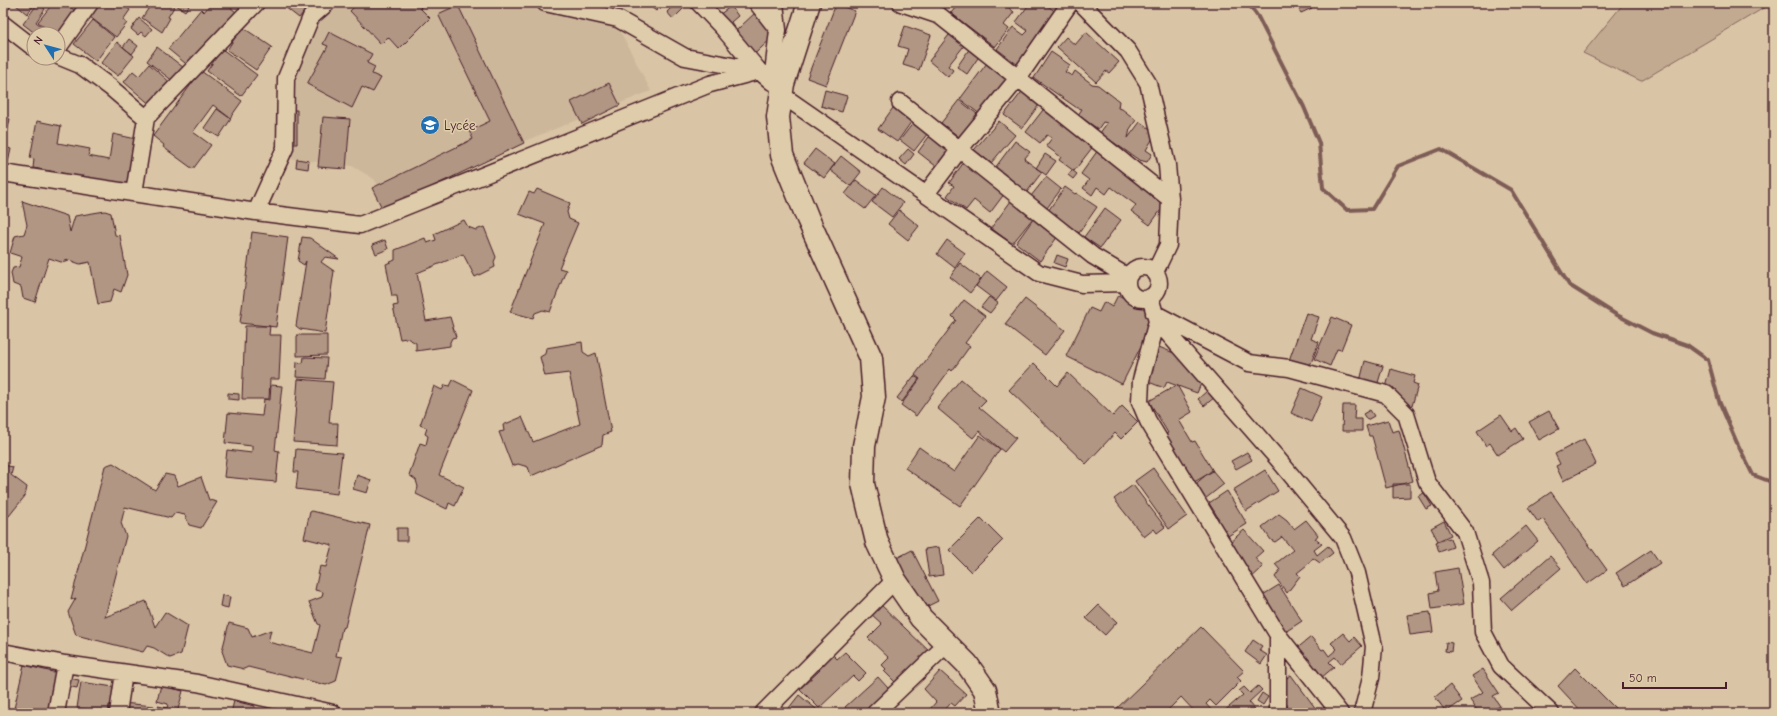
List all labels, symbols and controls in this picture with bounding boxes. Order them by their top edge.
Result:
north arrow [26,26,66,66]
text: N [31,34,46,47]
school or university icon: Lycée [419,114,441,136]
place label: Lycée [444,118,476,133]
scale bar [1623,664,1726,690]
text: 50 m [1629,671,1657,685]

